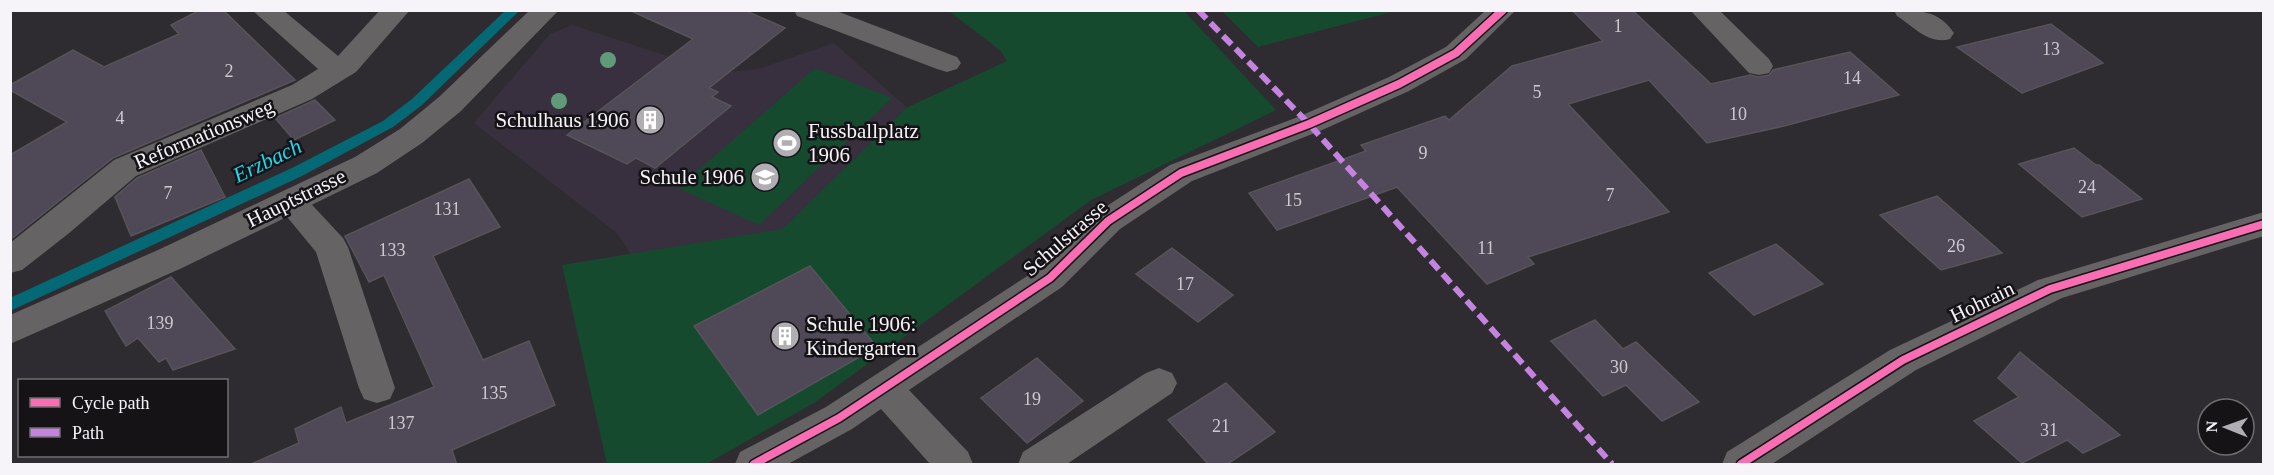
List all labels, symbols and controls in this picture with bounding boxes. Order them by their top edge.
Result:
house number: 1 [1614,16,1623,36]
house number: 13 [2042,39,2060,59]
house number: 2 [225,61,234,81]
house number: 14 [1843,68,1861,88]
house number: 5 [1533,82,1542,102]
street label: Reformationsweg [131,94,278,174]
building icon: Schulhaus 1906 [634,104,666,136]
house number: 10 [1729,104,1747,124]
house number: 4 [116,108,125,128]
place label: Schulhaus 1906 [495,108,629,132]
place label: Fussballplatz 1906 [808,119,919,167]
sports icon: Fussballplatz 1906 [771,127,803,159]
water label: Erzbach [228,133,306,188]
house number: 9 [1419,143,1428,163]
school or university icon: Schule 1906 [749,161,781,193]
street label: Hauptstrasse [243,164,349,232]
place label: Schule 1906 [640,165,744,189]
house number: 24 [2078,177,2096,197]
house number: 7 [164,183,173,203]
house number: 7 [1606,185,1615,205]
house number: 15 [1284,190,1302,210]
street label: Schulstrasse [1018,195,1112,281]
house number: 131 [434,199,461,219]
house number: 26 [1947,236,1965,256]
house number: 11 [1477,238,1495,258]
house number: 133 [379,240,406,260]
house number: 17 [1176,274,1194,294]
street label: Hohrain [1946,276,2019,328]
place label: Schule 1906: Kindergarten [806,312,917,360]
house number: 139 [147,313,174,333]
building icon: Schule 1906: Kindergarten [769,320,801,352]
house number: 30 [1610,357,1628,377]
legend [18,379,228,457]
house number: 135 [481,383,508,403]
house number: 19 [1023,389,1041,409]
text: Cycle path [72,393,149,413]
north arrow [2196,397,2256,457]
house number: 137 [388,413,415,433]
house number: 21 [1212,416,1230,436]
house number: 31 [2040,420,2058,440]
text: N [2203,420,2220,433]
text: Path [72,423,104,443]

